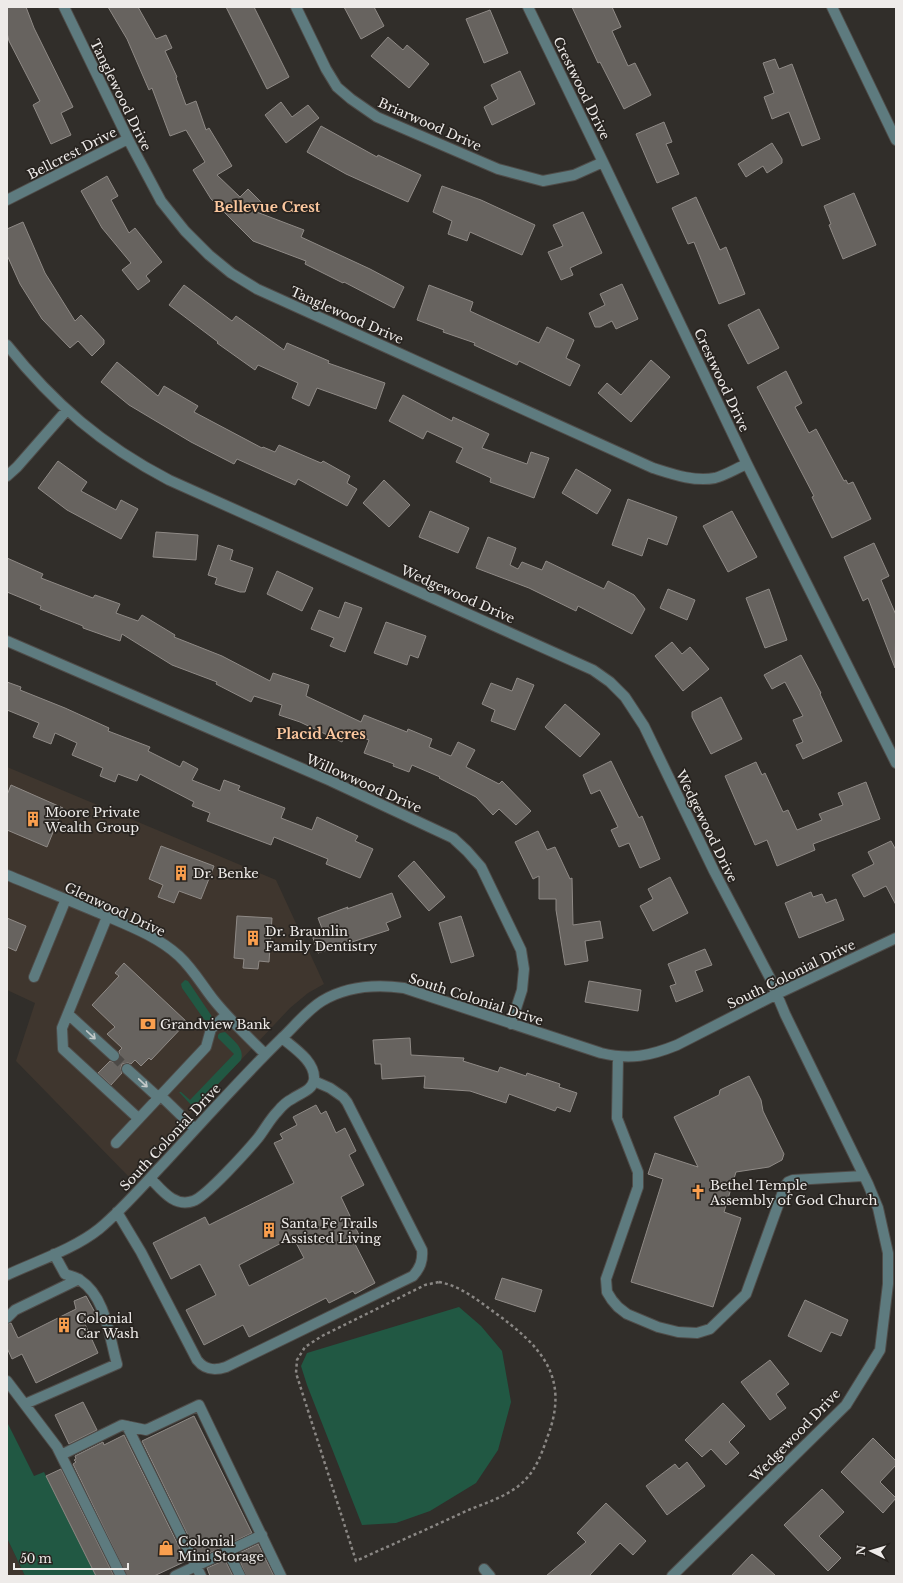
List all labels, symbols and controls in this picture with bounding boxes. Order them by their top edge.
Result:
street label: Crestwood Drive [549,34,614,142]
street label: Tanglewood Drive [86,37,155,154]
street label: Briarwood Drive [375,94,484,155]
street label: Bellcrest Drive [25,124,120,183]
district label: Bellevue Crest [214,198,321,216]
street label: Tanglewood Drive [288,283,406,348]
street label: Crestwood Drive [690,326,753,435]
street label: Wedgewood Drive [397,561,517,627]
district label: Placid Acres [276,725,366,743]
street label: Willowwood Drive [302,750,424,817]
street label: Wedgewood Drive [672,766,741,885]
place label: Moore Private Wealth Group [44,804,140,836]
building icon: Moore Private Wealth Group [24,810,42,828]
building icon: Dr. Benke [172,864,190,882]
place label: Dr. Benke [193,865,259,882]
street label: Glenwood Drive [62,879,168,940]
place label: Dr. Braunlin Family Dentistry [265,923,378,955]
building icon: Dr. Braunlin Family Dentistry [244,929,262,947]
street label: South Colonial Drive [724,936,858,1013]
street label: South Colonial Drive [406,970,545,1029]
bank icon: Grandview Bank [139,1015,157,1033]
place label: Grandview Bank [160,1016,271,1033]
one-way arrow [86,1030,96,1040]
one-way arrow [138,1079,148,1088]
street label: South Colonial Drive [116,1080,225,1195]
place label: Bethel Temple Assembly of God Church [709,1177,878,1209]
church icon: Bethel Temple Assembly of God Church [689,1183,707,1201]
place label: Santa Fe Trails Assisted Living [280,1215,381,1247]
building icon: Santa Fe Trails Assisted Living [260,1221,278,1239]
place label: Colonial Car Wash [76,1310,139,1342]
building icon: Colonial Car Wash [55,1316,73,1334]
street label: Wedgewood Drive [746,1385,844,1486]
north arrow [851,1531,891,1571]
place label: Colonial Mini Storage [178,1533,264,1565]
shop icon: Colonial Mini Storage [157,1539,175,1557]
text: N [854,1544,869,1556]
scale bar [14,1545,128,1571]
text: 50 m [20,1551,52,1566]

